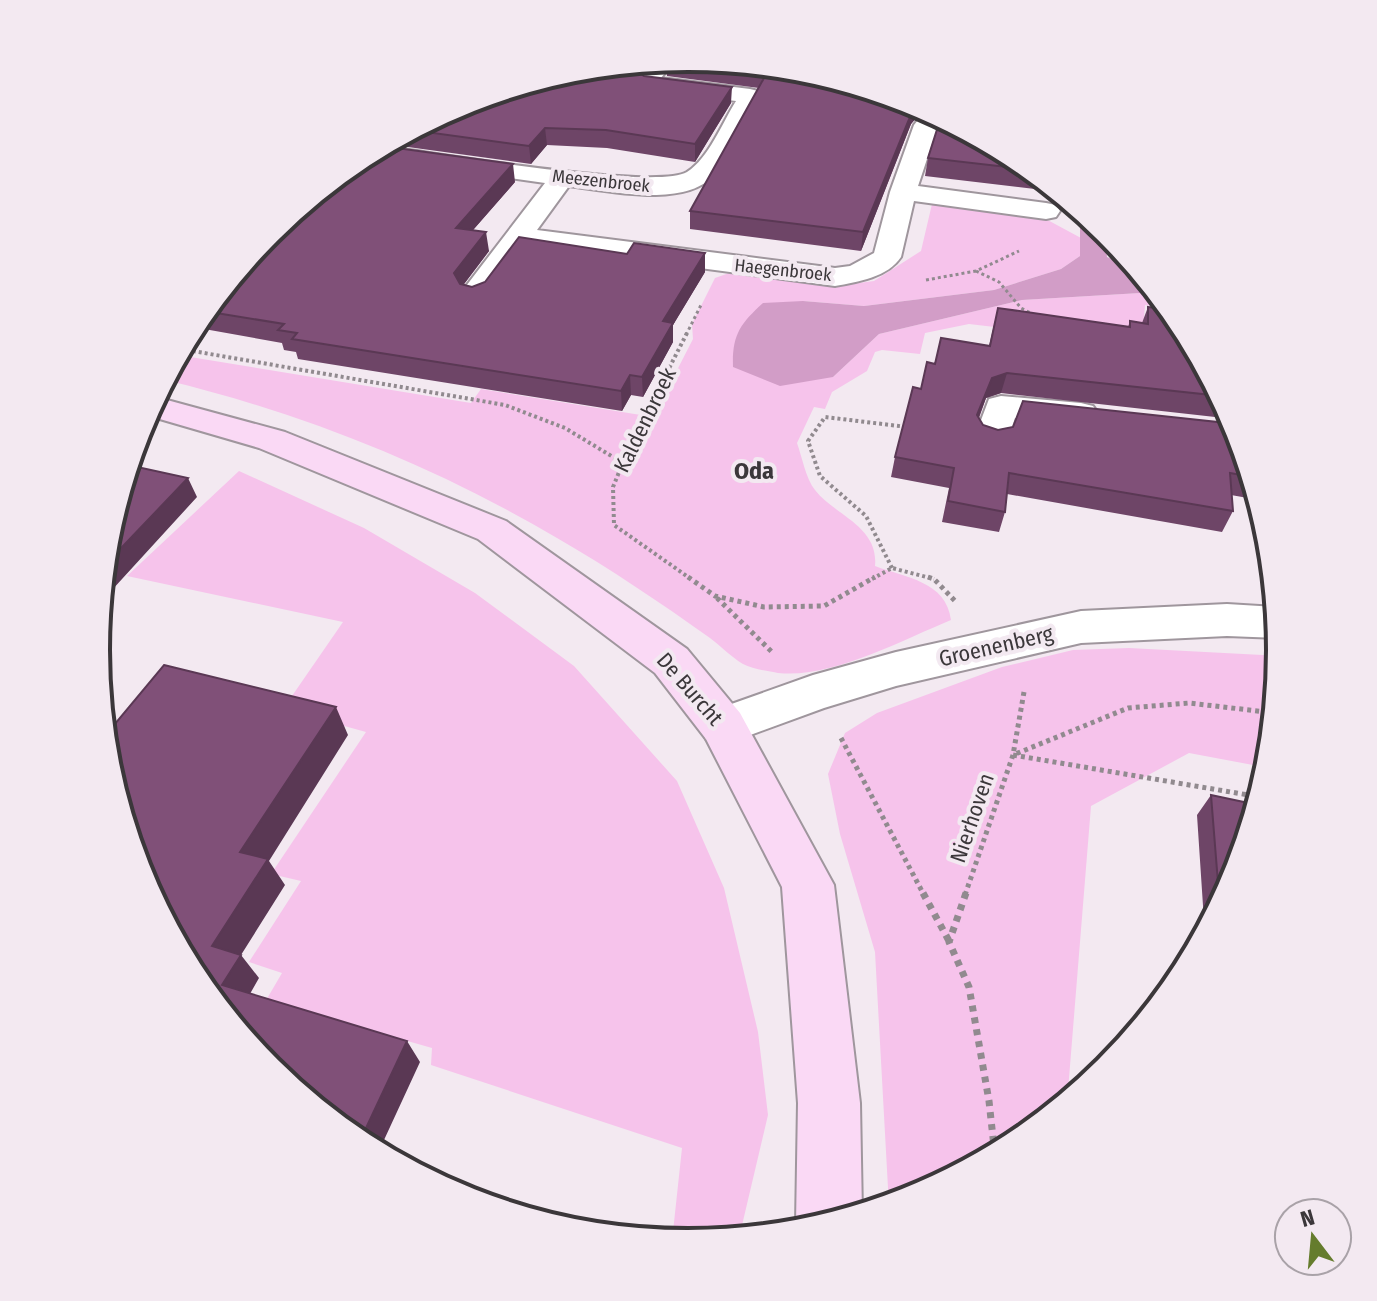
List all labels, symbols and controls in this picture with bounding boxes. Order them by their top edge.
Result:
street label: Meezenbroek [551,165,651,197]
street label: Haegenbroek [733,254,833,286]
street label: Kaldenbroek [608,362,682,477]
district label: Oda [734,457,774,485]
street label: Groenenberg [936,620,1056,672]
street label: De Burcht [651,647,729,732]
street label: Nierhoven [944,770,1000,866]
north arrow [1273,1197,1353,1277]
text: N [1298,1203,1318,1233]

